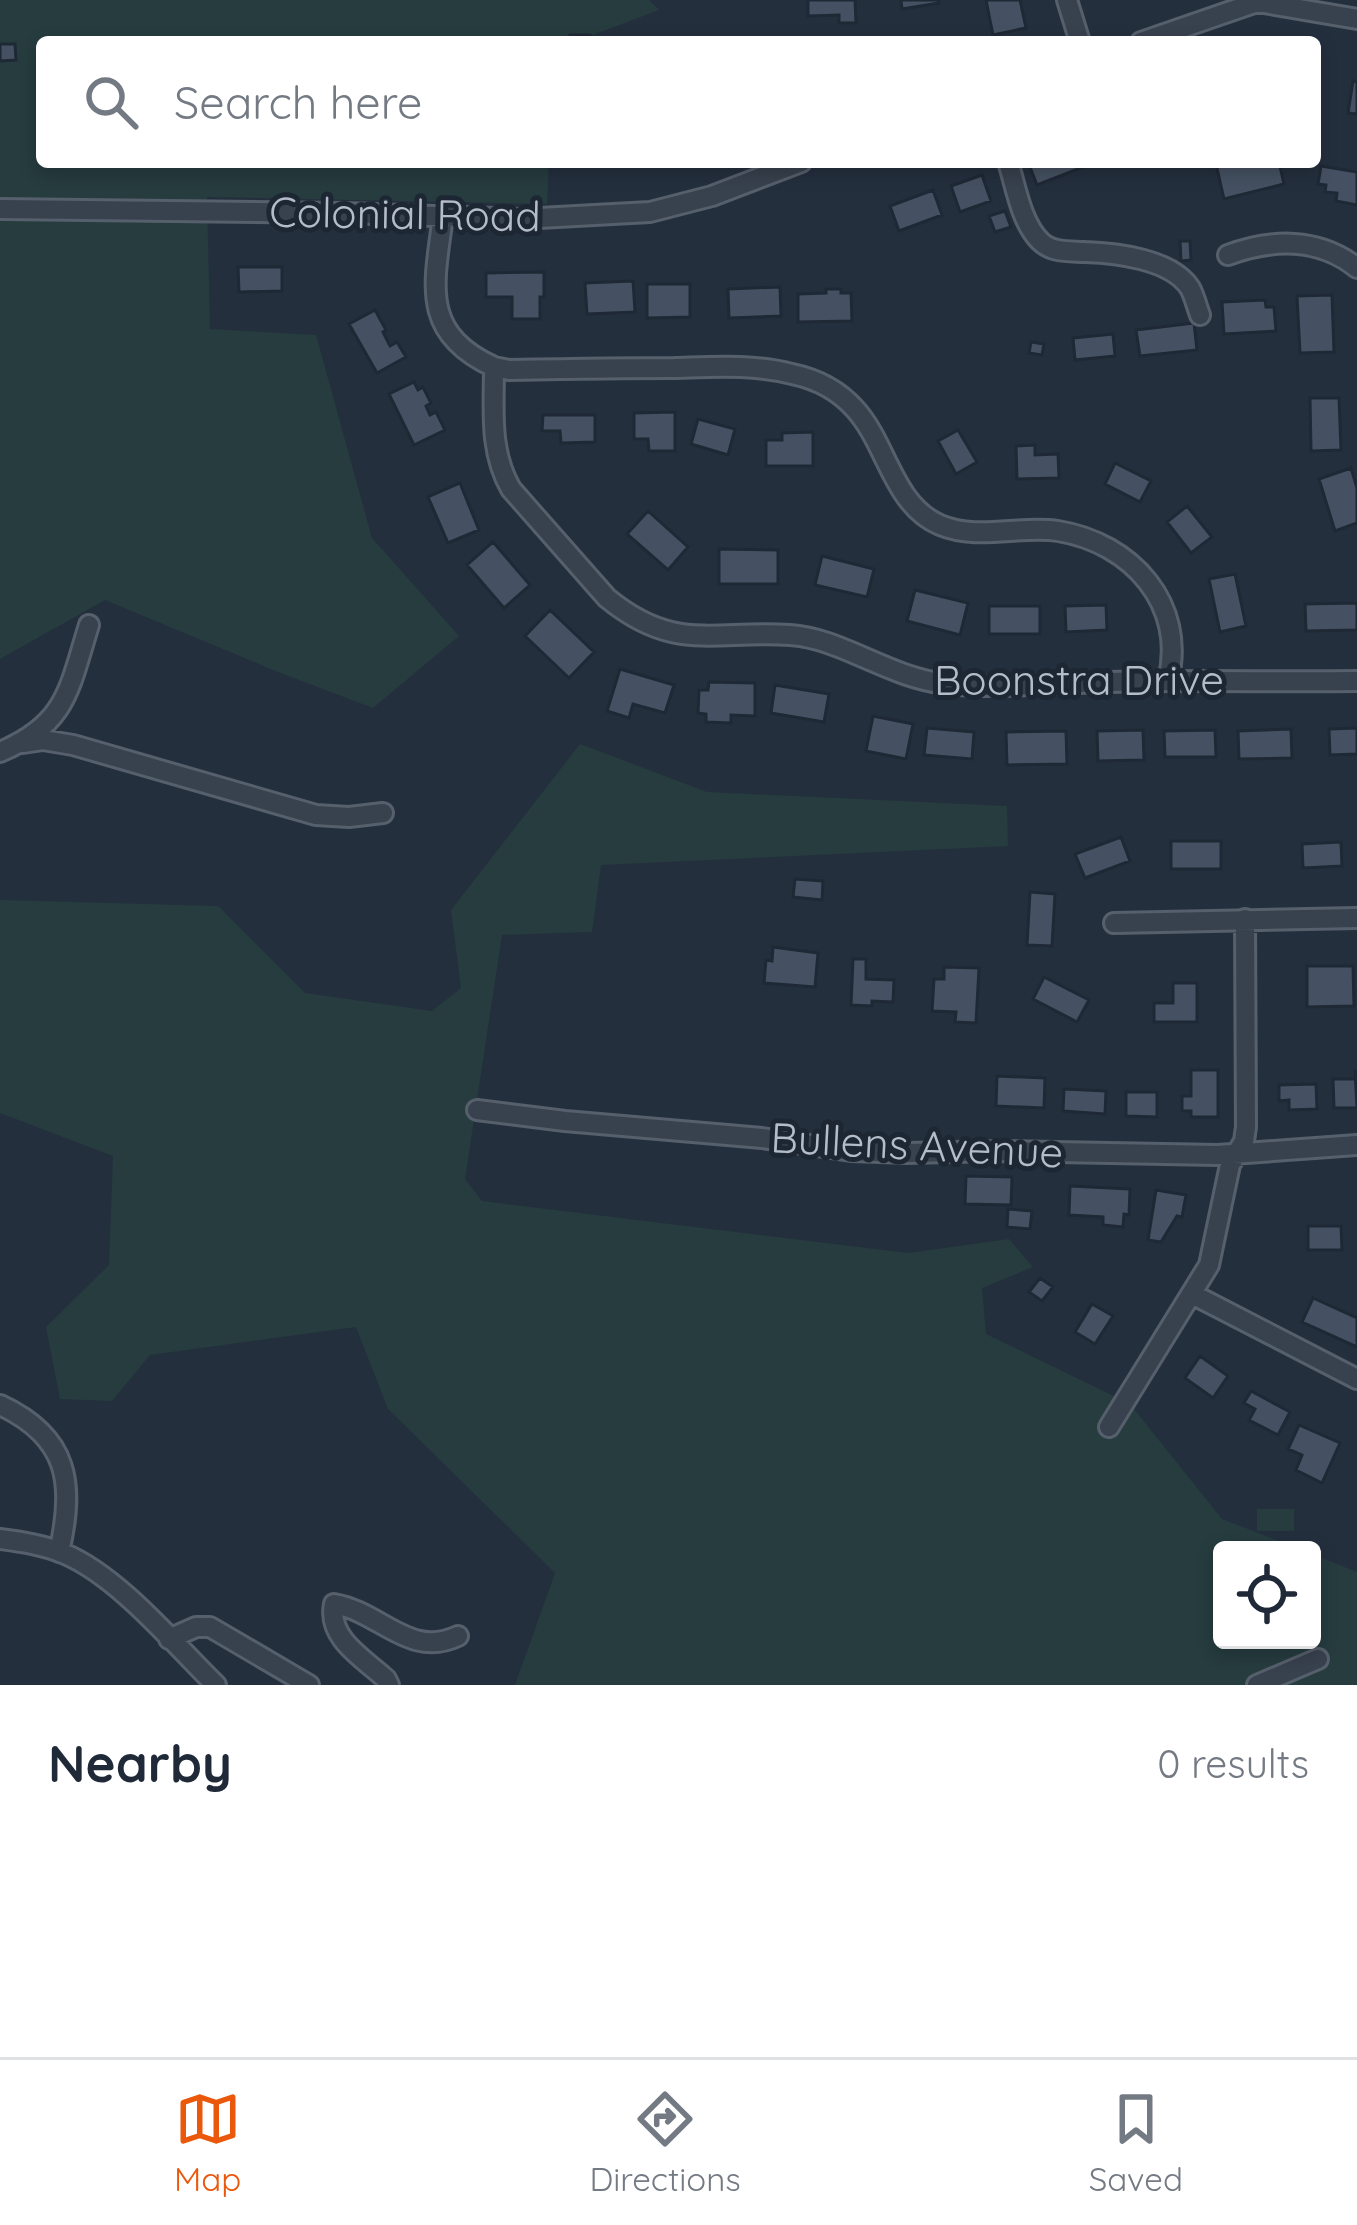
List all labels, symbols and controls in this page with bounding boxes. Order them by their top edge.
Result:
search box [36,36,1321,168]
icon: search [78,69,144,135]
text: Search here [174,74,422,130]
street label: Colonial Road [269,185,541,242]
street label: Boonstra Drive [934,653,1224,706]
street label: Bullens Avenue [769,1110,1065,1179]
map controls [1213,1541,1321,1649]
button: locate [1213,1541,1321,1649]
text: Nearby [48,1731,232,1795]
text: 0 results [1157,1739,1309,1788]
tab: Map [174,2086,241,2199]
tab: Directions [589,2086,741,2199]
tab: Saved [1089,2086,1183,2199]

